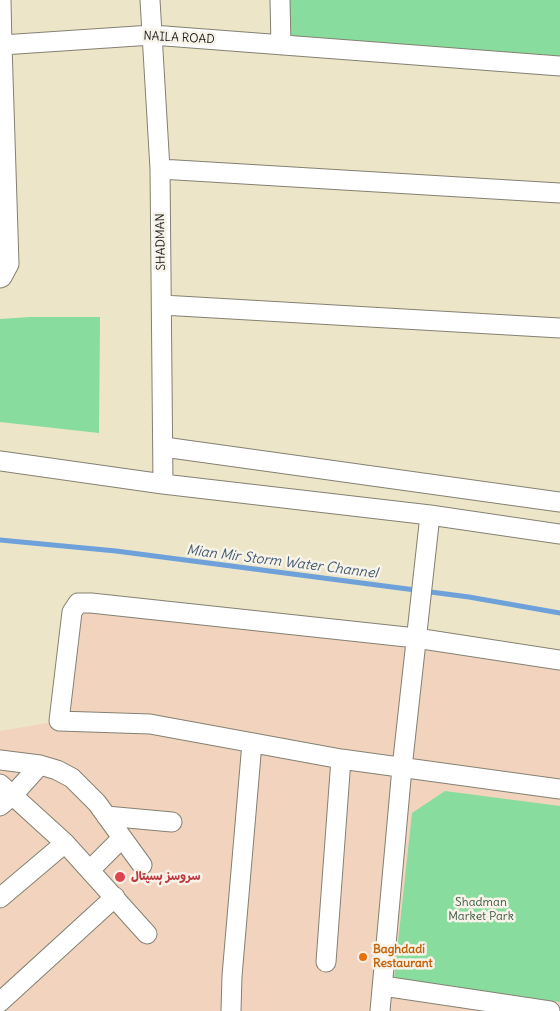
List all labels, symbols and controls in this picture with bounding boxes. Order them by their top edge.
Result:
street label: NAILA ROAD [143,29,215,47]
street label: SHADMAN [153,213,169,271]
water label: Mian Mir Storm Water Channel [185,542,379,582]
marker: سروسز ہسپتال [113,870,127,884]
place label: سروسز ہسپتال [131,870,201,884]
park label: Shadman Market Park [448,896,514,924]
place label: Baghdadi Restaurant [373,943,433,971]
marker: Baghdadi Restaurant [357,951,369,963]

